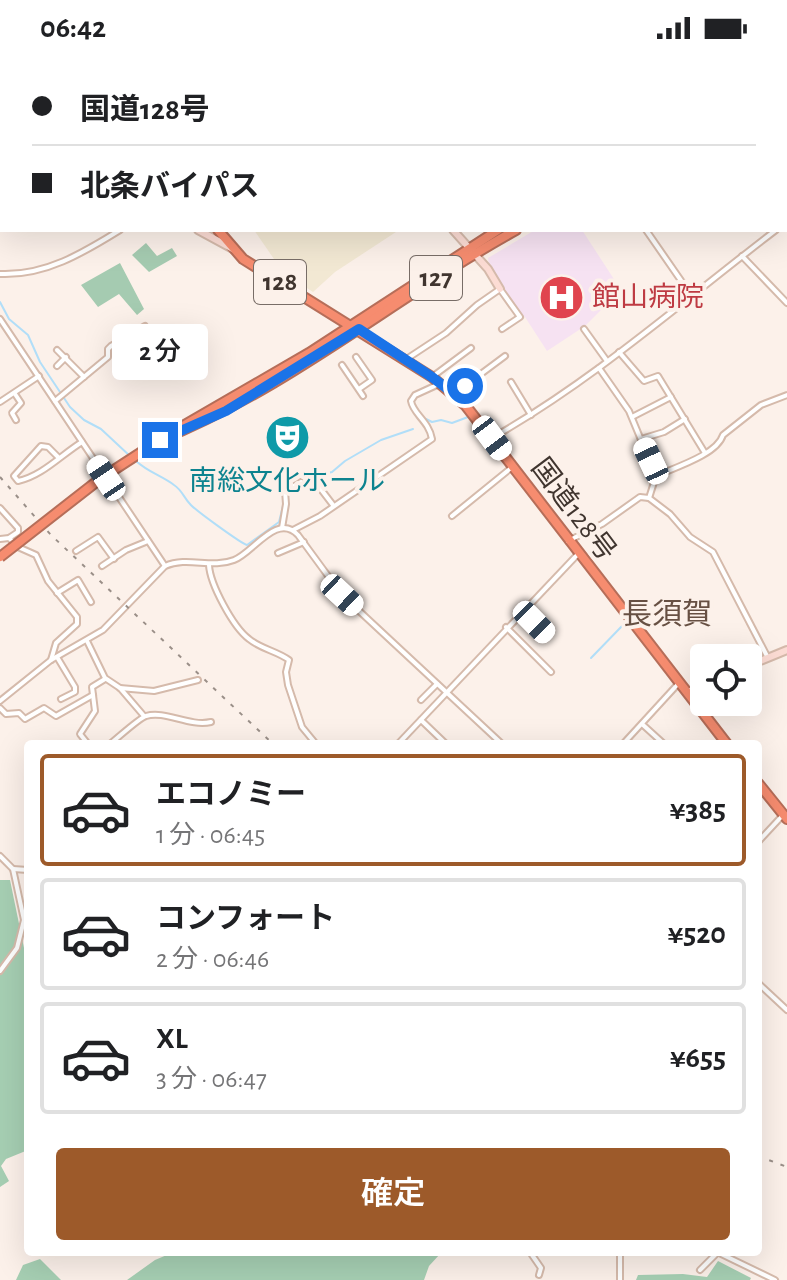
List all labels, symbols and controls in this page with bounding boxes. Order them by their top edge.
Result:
text: 06:42 [40,13,106,43]
text: 国道128号 [80,95,210,125]
text: 北条バイパス [80,172,259,202]
road number: 127 [410,256,462,300]
road number: 128 [254,260,306,304]
hospital icon: 館山病院 [537,274,585,322]
place label: 館山病院 [592,282,704,312]
callout: 2 分 [112,324,208,380]
text: 2 分 [139,339,181,365]
route start [447,368,483,404]
car [468,412,516,464]
theatre icon: 南総文化ホール [263,413,311,461]
route end [142,422,178,458]
car [630,434,672,488]
car [83,451,129,505]
street label: 国道128号 [526,453,622,566]
place label: 南総文化ホール [189,466,385,496]
car [316,570,368,620]
car [509,597,559,647]
district label: 長須賀 [622,598,712,630]
map controls [690,644,762,716]
button: locate [690,644,762,716]
icon: car [60,774,132,846]
text: エコノミー [156,780,306,810]
text: ¥385 [670,795,726,825]
text: 1 分 · 06:45 [156,822,265,848]
icon: car [60,898,132,970]
text: コンフォート [156,904,335,934]
text: ¥520 [668,919,726,949]
text: 2 分 · 06:46 [156,946,269,972]
icon: car [60,1022,132,1094]
text: XL [156,1024,188,1054]
text: ¥655 [670,1043,726,1073]
text: 3 分 · 06:47 [156,1066,267,1092]
button: 確定 [56,1148,730,1240]

